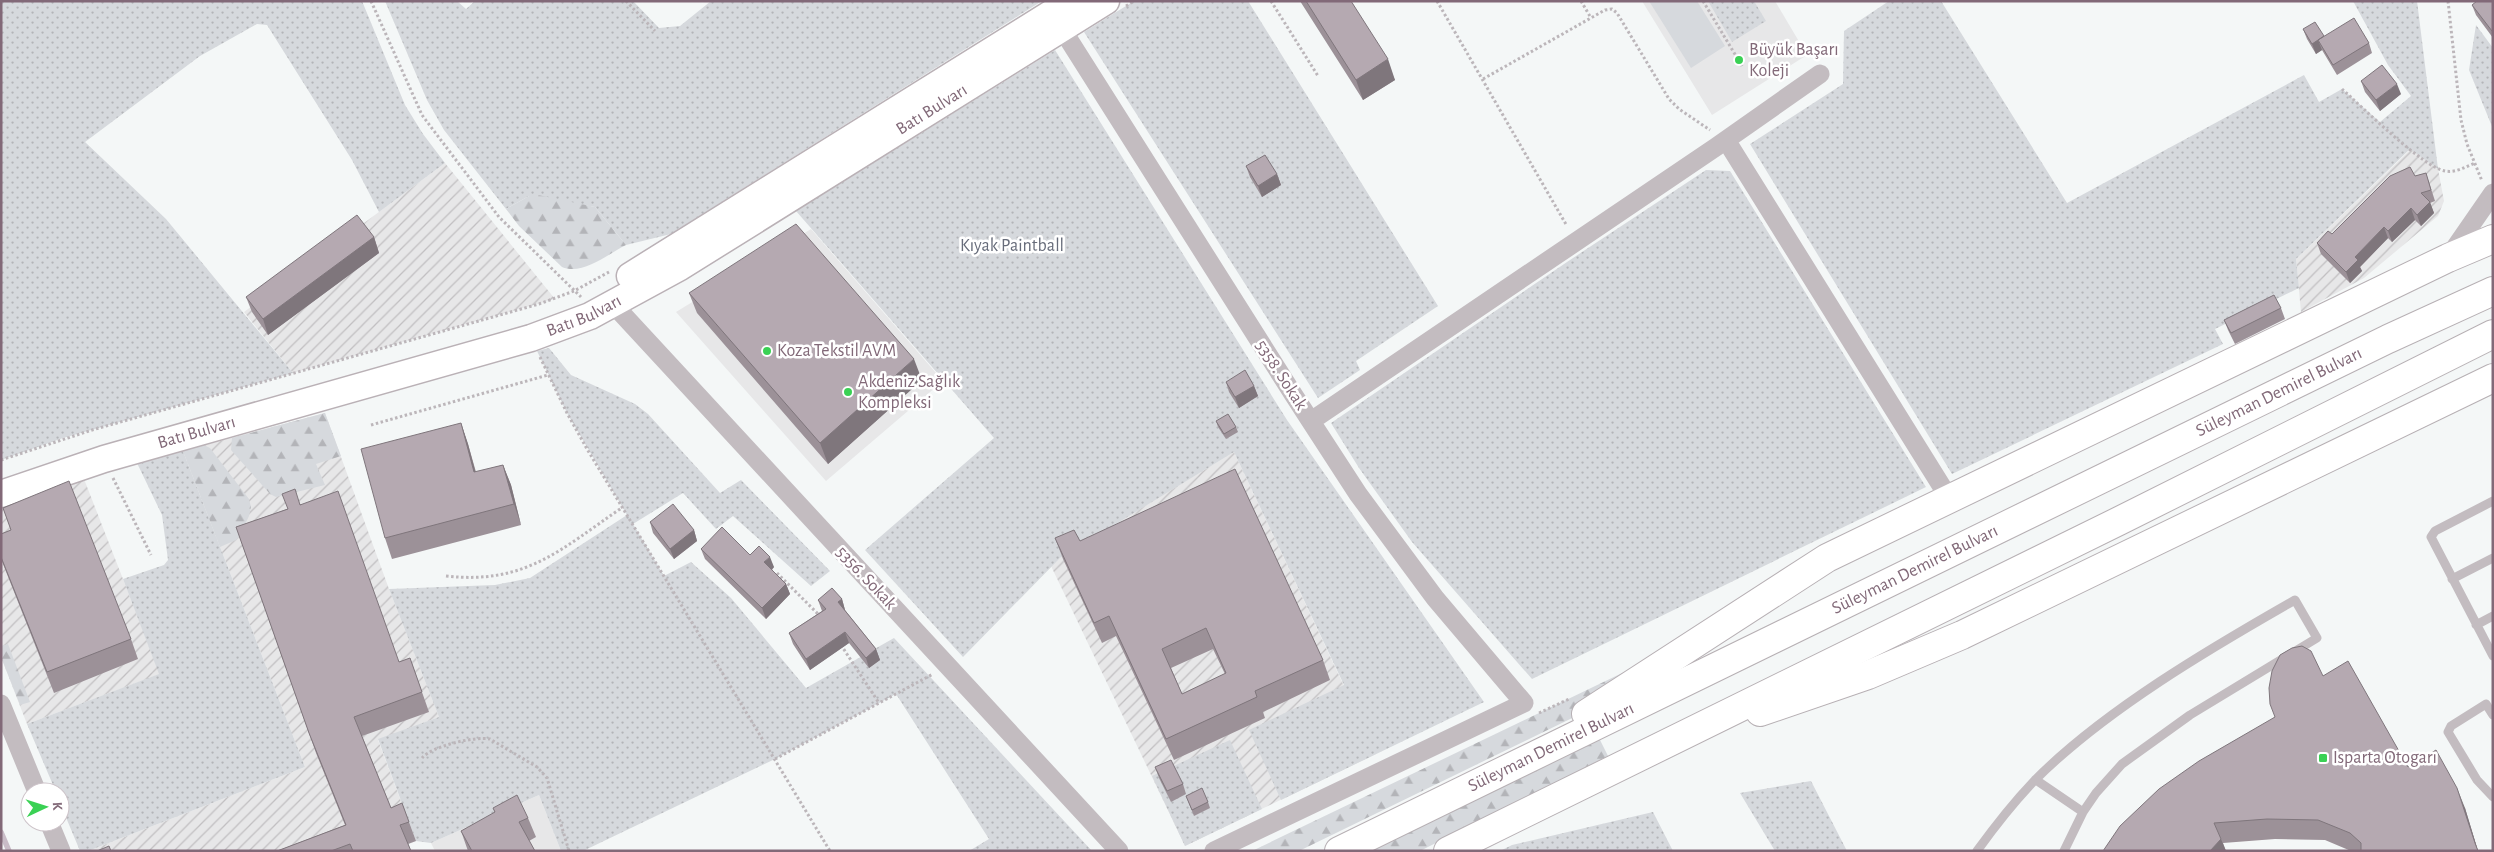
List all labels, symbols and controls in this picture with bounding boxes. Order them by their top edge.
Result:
place label: Büyük Başarı Koleji [1749,41,1839,80]
marker: Büyük Başarı Koleji [1733,54,1745,66]
street label: Batı Bulvarı [893,81,971,139]
park label: Kıyak Paintball [960,237,1064,255]
street label: Batı Bulvarı [544,292,625,340]
street label: 5358. Sokak [1252,337,1311,414]
place label: Koza Tekstil AVM [777,342,896,360]
street label: Süleyman Demirel Bulvarı [2193,344,2365,440]
marker: Koza Tekstil AVM [761,345,773,357]
place label: Akdeniz Sağlık Kompleksi [858,373,961,412]
marker: Akdeniz Sağlık Kompleksi [842,386,854,398]
street label: Batı Bulvarı [156,413,238,452]
street label: Süleyman Demirel Bulvarı [1829,522,2001,618]
street label: 5356. Sokak [832,543,900,614]
street label: Süleyman Demirel Bulvarı [1465,699,1637,796]
place label: Isparta Otogarı [2333,749,2437,767]
marker: Isparta Otogarı [2317,752,2329,764]
north arrow [20,782,70,832]
text: K [50,802,64,812]

